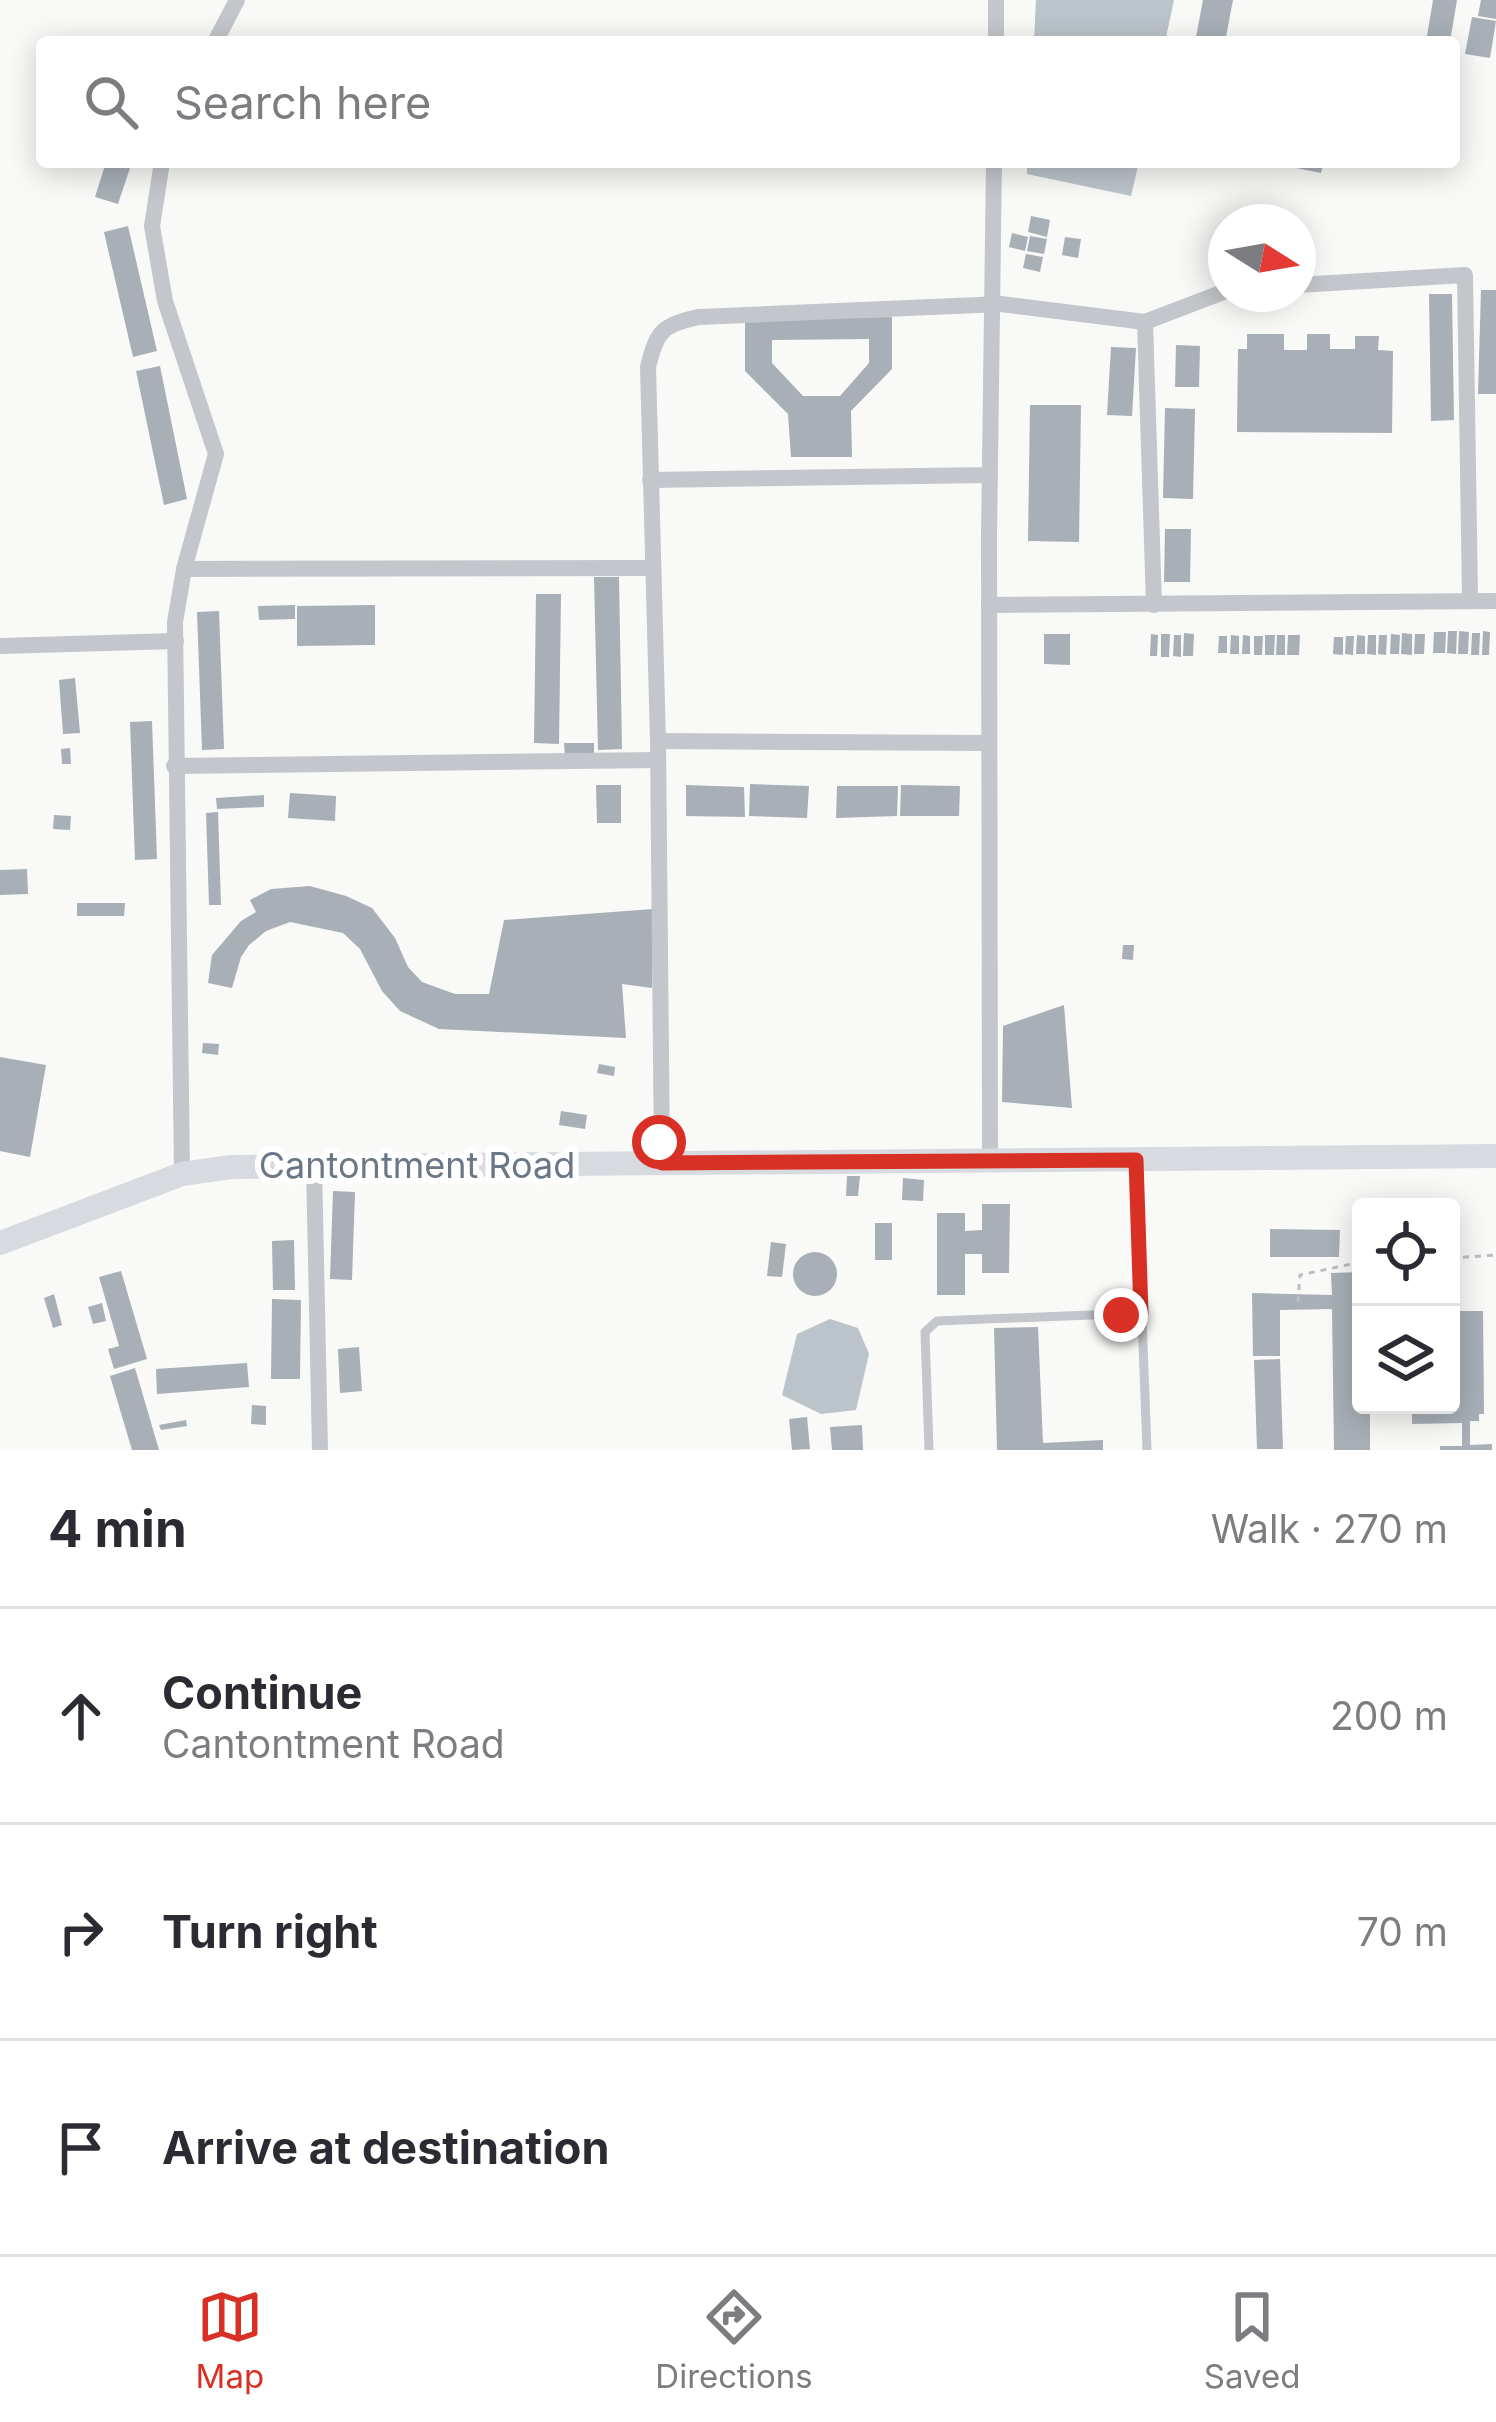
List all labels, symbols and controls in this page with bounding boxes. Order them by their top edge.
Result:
search box [36,36,1460,168]
icon: search [78,69,144,135]
text: Search here [174,75,431,130]
north arrow [1208,204,1316,312]
route start [632,1115,686,1169]
street label: Cantontment Road [259,1143,575,1187]
map controls [1352,1198,1460,1414]
button: locate [1352,1198,1460,1306]
route end [1094,1288,1148,1342]
button: layers [1352,1306,1460,1414]
text: 4 min [48,1498,187,1559]
text: Walk · 270 m [1211,1505,1448,1552]
text: Continue [162,1665,362,1720]
icon: ahead [48,1683,114,1749]
text: 200 m [1330,1692,1448,1739]
text: Cantontment Road [162,1720,505,1767]
icon: right [48,1899,114,1965]
text: Turn right [162,1904,378,1959]
text: 70 m [1357,1908,1448,1955]
icon: arrive [48,2115,114,2181]
text: Arrive at destination [162,2120,609,2175]
tab: Map [196,2284,264,2396]
tab: Directions [655,2284,813,2396]
tab: Saved [1204,2284,1300,2396]

